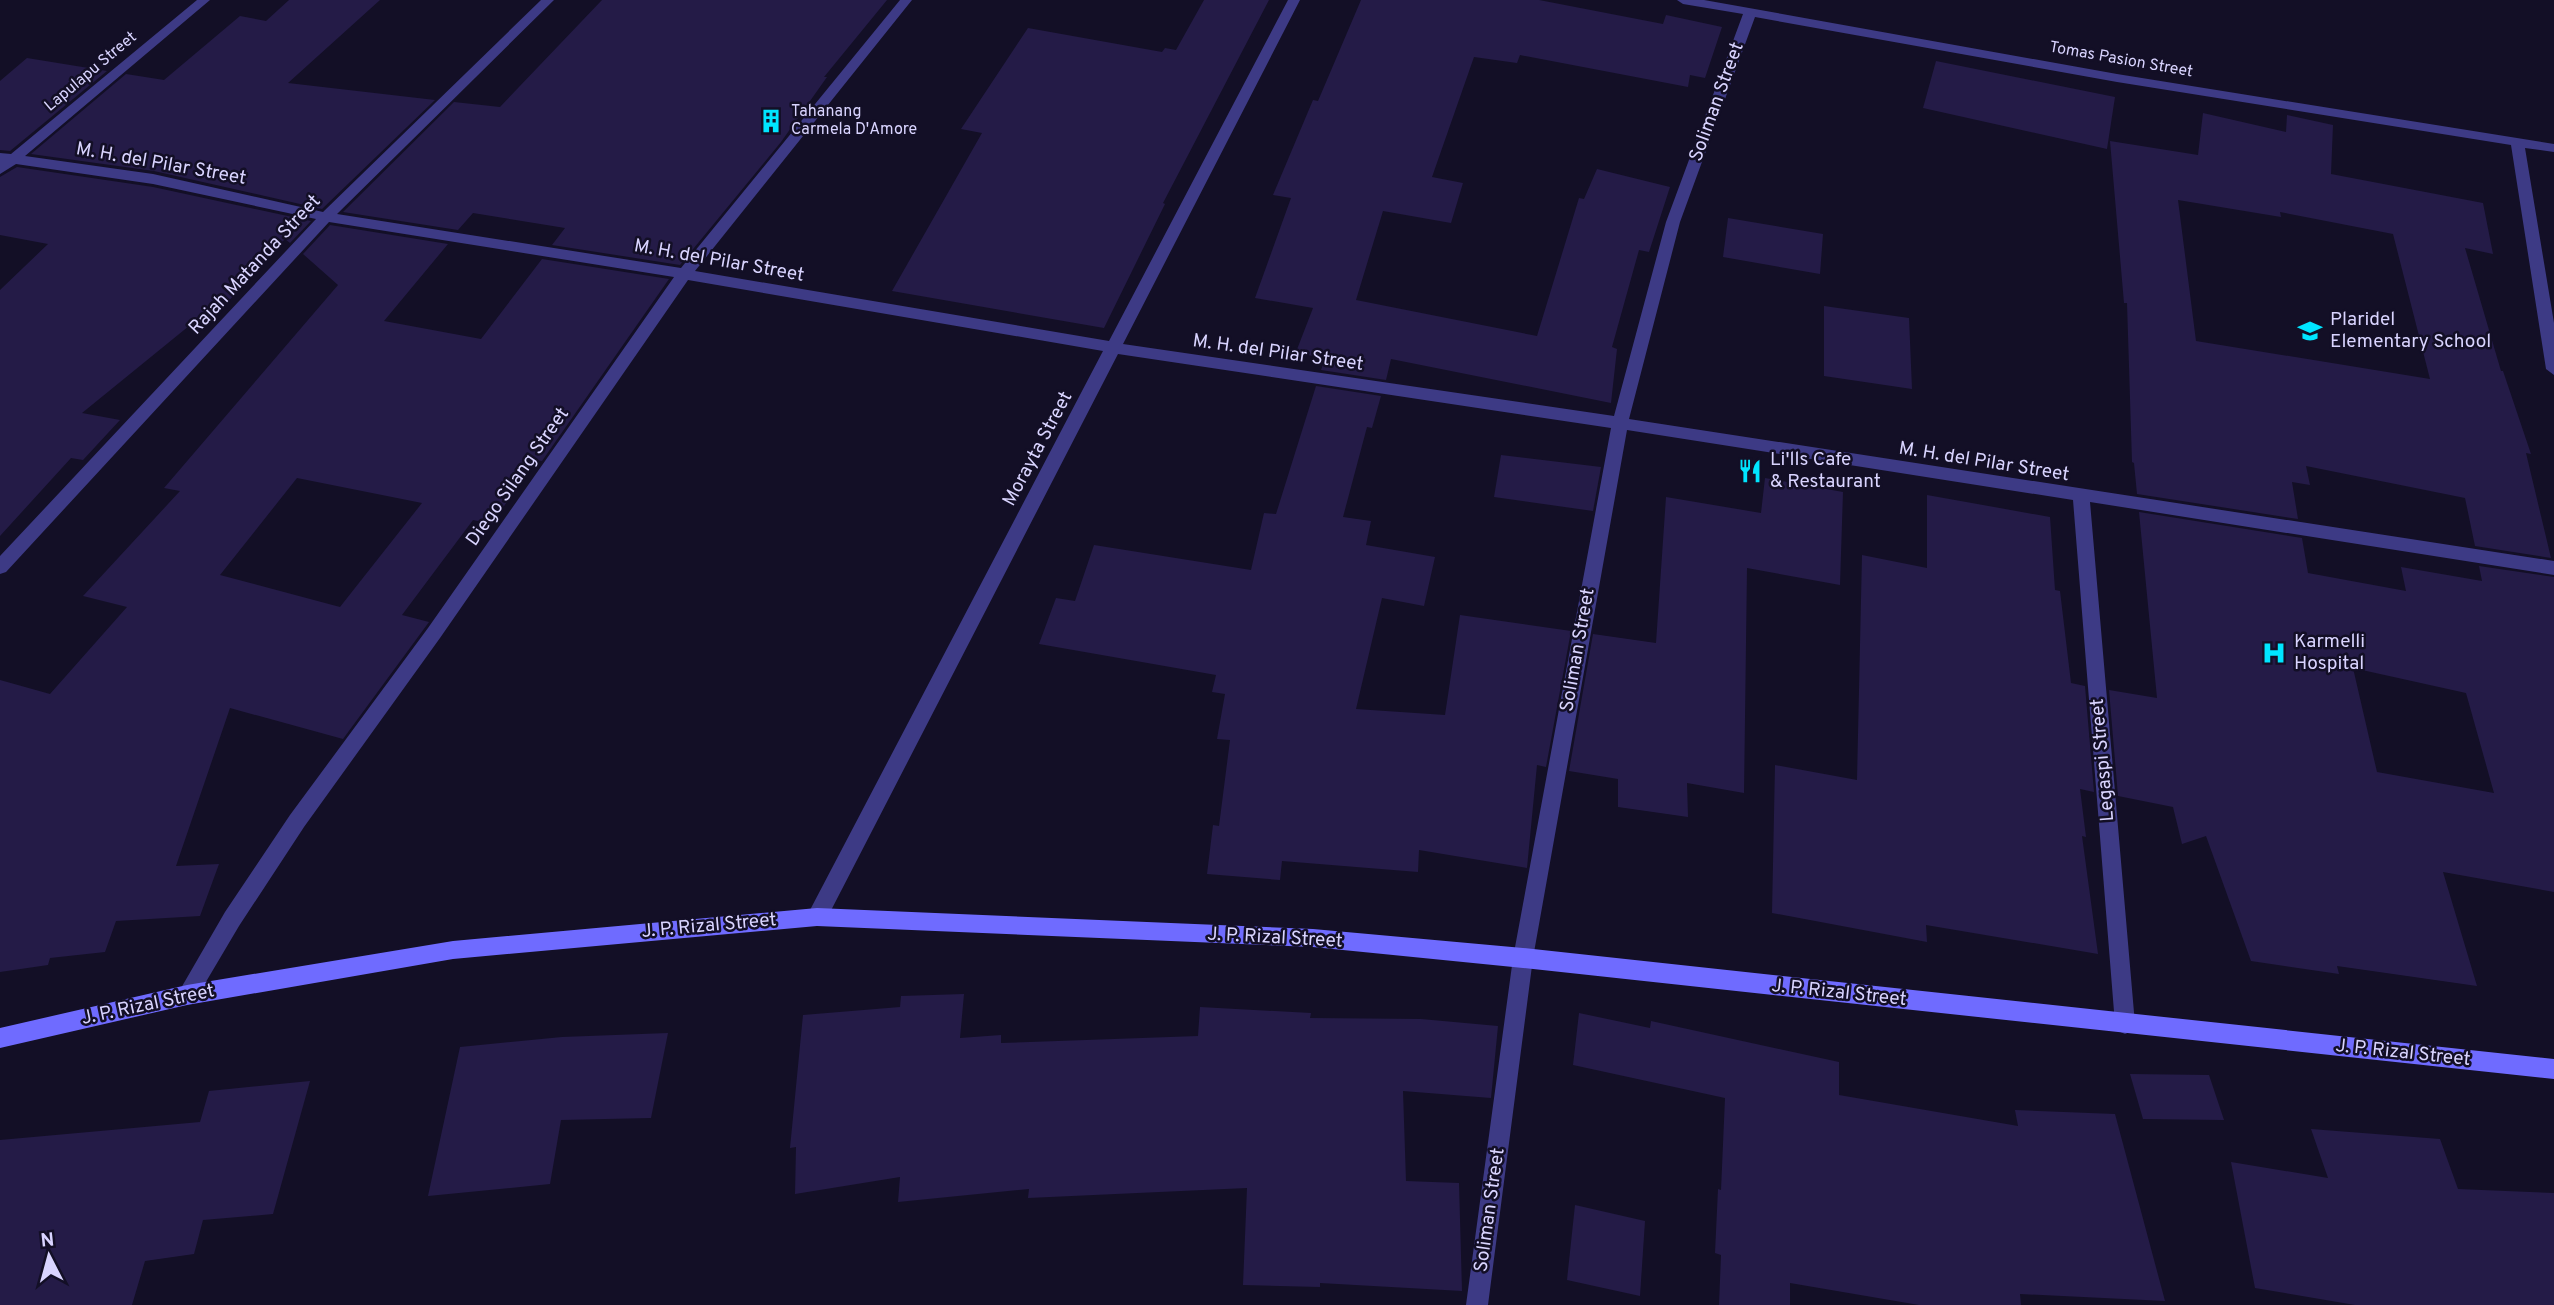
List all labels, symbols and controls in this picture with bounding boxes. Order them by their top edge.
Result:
street label: Lapulapu Street [41,28,141,116]
street label: Tomas Pasion Street [2048,38,2194,82]
street label: Soliman Street [1684,39,1750,165]
place label: Tahanang Carmela D'Amore [791,102,917,140]
building icon: Tahanang Carmela D'Amore [757,107,785,135]
street label: M. H. del Pilar Street [74,137,248,191]
street label: Rajah Matanda Street [184,190,326,340]
street label: M. H. del Pilar Street [632,234,806,288]
place label: Plaridel Elementary School [2330,308,2491,354]
school or university icon: Plaridel Elementary School [2296,317,2324,345]
street label: M. H. del Pilar Street [1191,329,1365,377]
street label: Morayta Street [998,387,1078,511]
street label: Diego Silang Street [461,403,575,551]
street label: M. H. del Pilar Street [1897,437,2071,487]
place label: Li'lls Cafe & Restaurant [1770,448,1881,494]
restaurant icon: Li'lls Cafe & Restaurant [1736,457,1764,485]
street label: Soliman Street [1555,586,1601,714]
place label: Karmelli Hospital [2294,630,2365,676]
hospital icon: Karmelli Hospital [2260,639,2288,667]
street label: Legaspi Street [2086,698,2120,822]
street label: J. P. Rizal Street [640,908,778,944]
street label: J. P. Rizal Street [1207,922,1343,954]
street label: J. P. Rizal Street [1770,974,1908,1012]
street label: J. P. Rizal Street [79,979,217,1031]
street label: J. P. Rizal Street [2334,1034,2472,1072]
street label: Soliman Street [1469,1146,1511,1274]
north arrow [14,1221,84,1291]
text: N [39,1228,55,1254]

